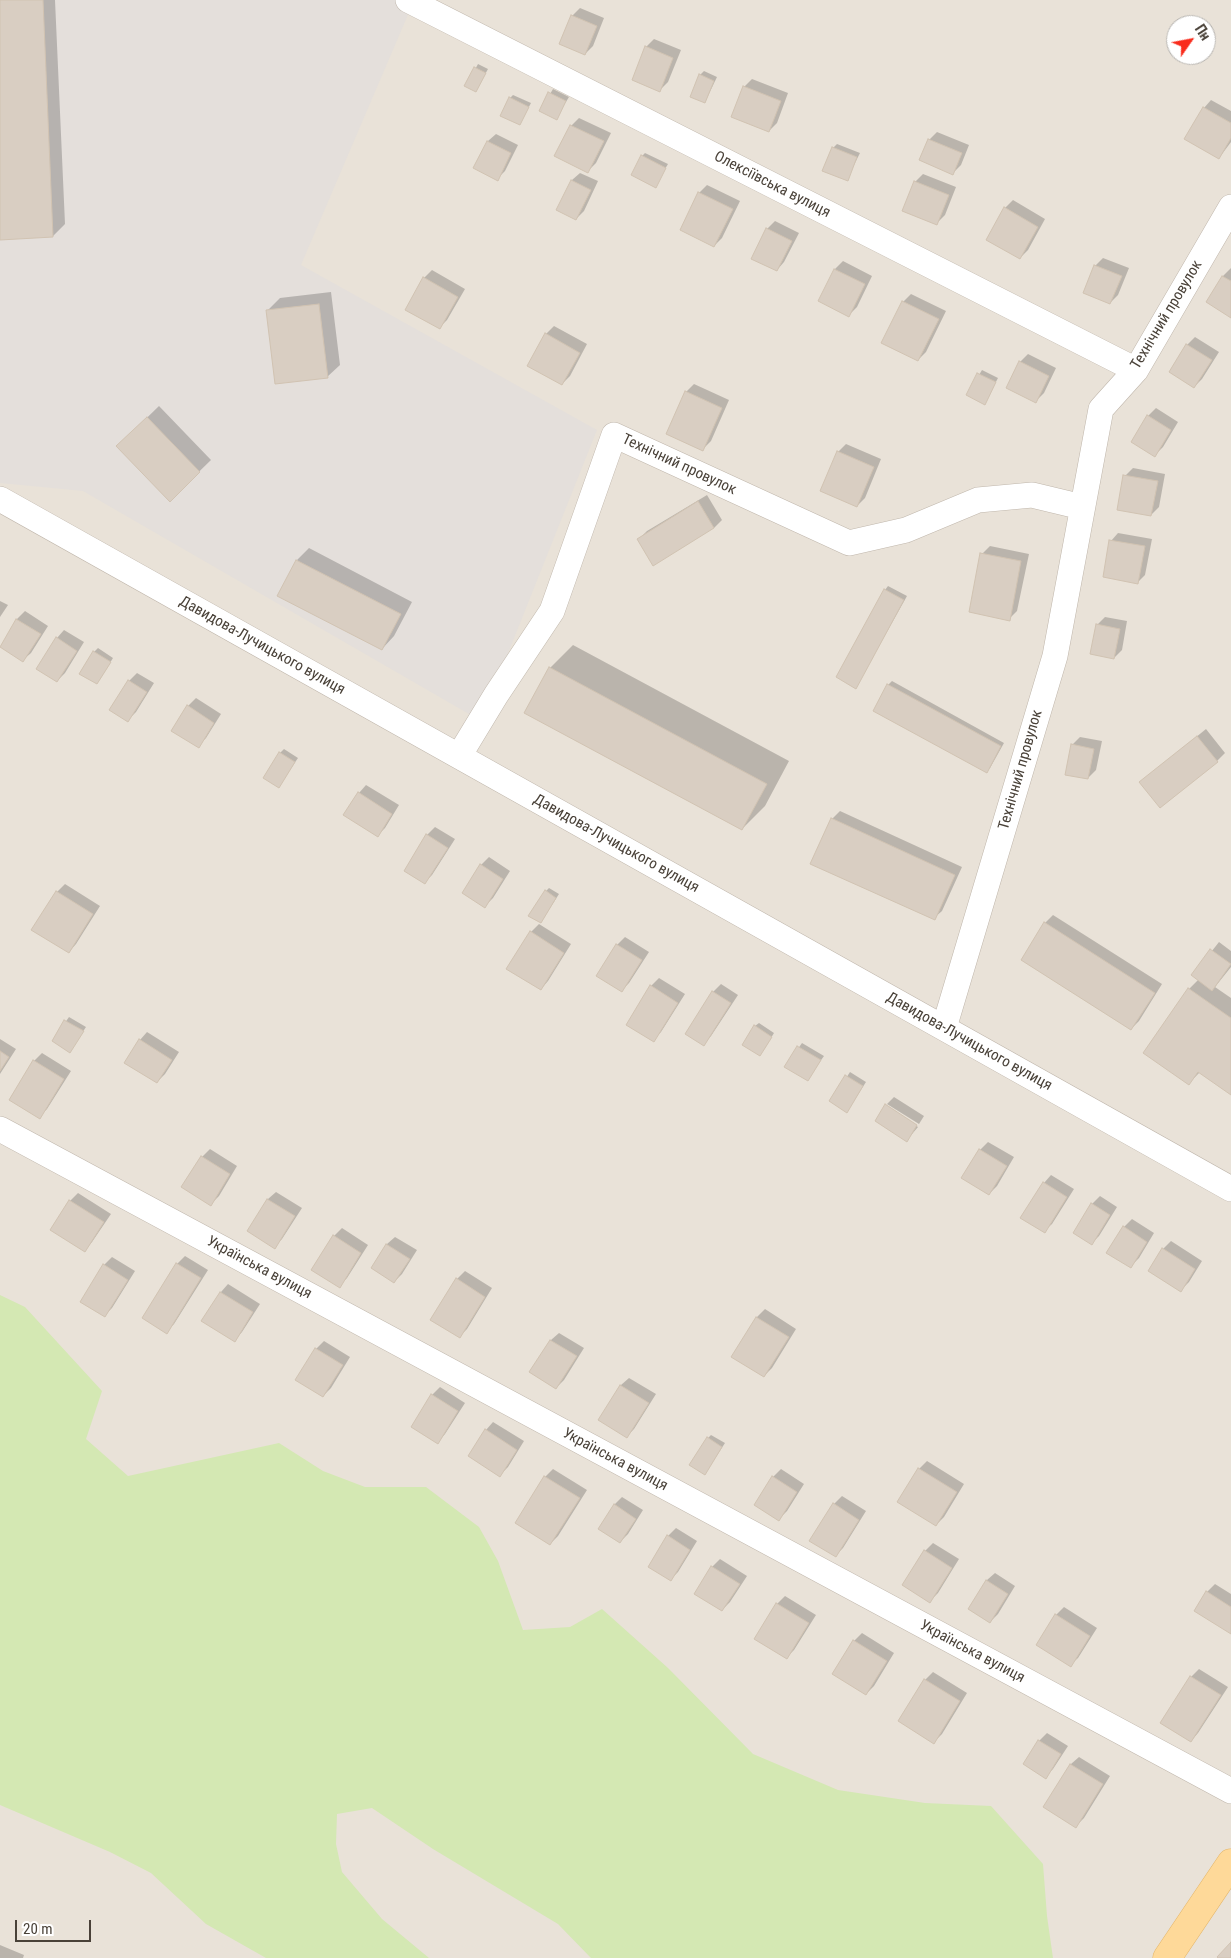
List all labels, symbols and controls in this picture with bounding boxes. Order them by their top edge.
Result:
north arrow [1166,15,1216,65]
text: Пн [1192,21,1214,43]
street label: Олексіївська вулиця [711,148,833,222]
street label: Технічний провулок [1127,257,1207,373]
street label: Технічний провулок [619,431,739,499]
street label: Давидова-Лучицького вулиця [176,593,348,699]
street label: Технічний провулок [995,708,1047,832]
street label: Давидова-Лучицького вулиця [530,791,702,897]
street label: Давидова-Лучицького вулиця [883,989,1055,1095]
street label: Українська вулиця [203,1233,315,1303]
street label: Українська вулиця [559,1425,671,1495]
street label: Українська вулиця [916,1617,1028,1687]
scale bar [18,1910,94,1942]
text: 20 m [23,1920,53,1938]

